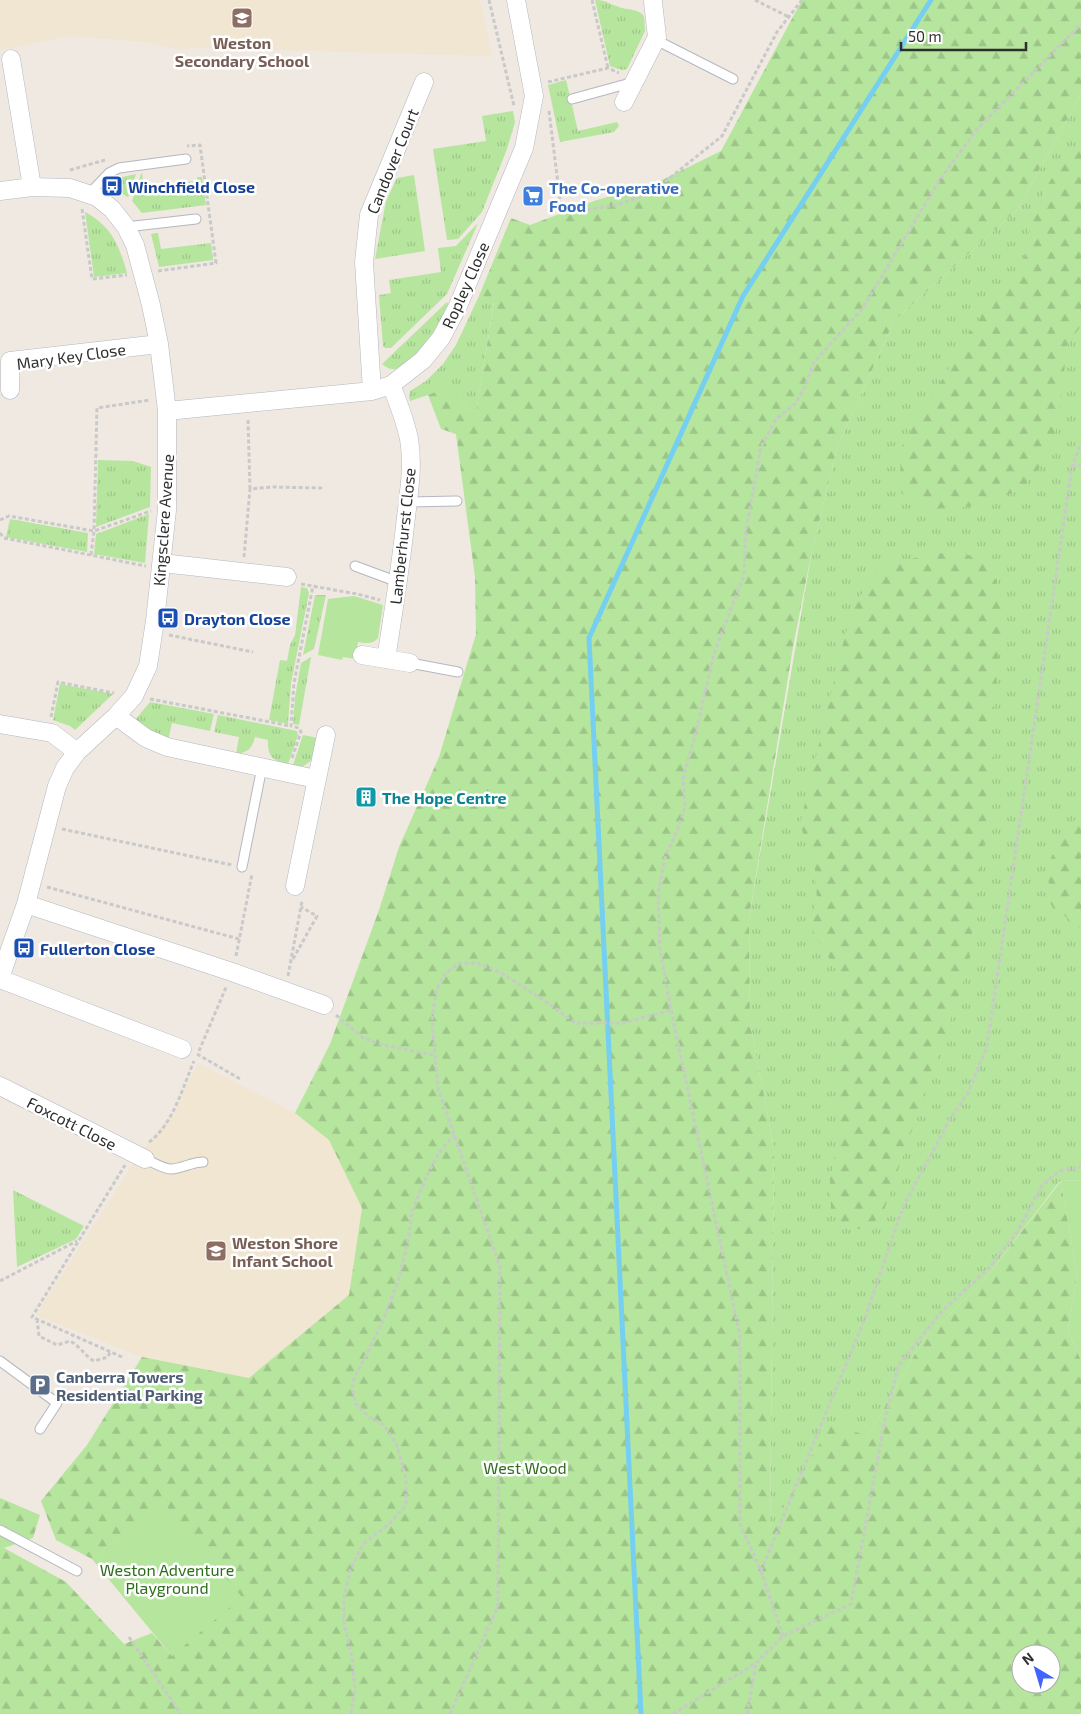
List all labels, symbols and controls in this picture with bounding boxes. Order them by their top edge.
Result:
school or university icon: Weston Secondary School [230,6,254,30]
scale bar [901,20,1026,52]
text: 50 m [908,27,942,45]
place label: Weston Secondary School [175,33,310,71]
street label: Candover Court [362,106,422,216]
bus stop icon: Winchfield Close [100,174,124,198]
place label: Winchfield Close [128,177,255,196]
place label: The Co-operative Food [549,178,679,215]
supermarket icon: The Co-operative Food [521,184,545,208]
street label: Ropley Close [437,239,493,331]
street label: Mary Key Close [15,339,127,373]
street label: Kingsclere Avenue [149,453,177,587]
street label: Lamberhurst Close [385,467,419,605]
bus stop icon: Drayton Close [156,606,180,630]
place label: Drayton Close [184,609,291,629]
building icon: The Hope Centre [354,785,378,809]
place label: The Hope Centre [382,788,507,807]
bus stop icon: Fullerton Close [12,936,36,960]
place label: Fullerton Close [40,939,155,958]
street label: Foxcott Close [24,1092,120,1154]
place label: Weston Shore Infant School [232,1233,338,1270]
school or university icon: Weston Shore Infant School [204,1239,228,1263]
place label: Canberra Towers Residential Parking [56,1367,204,1404]
parking icon: Canberra Towers Residential Parking [28,1373,52,1397]
park label: West Wood [483,1458,567,1477]
park label: Weston Adventure Playground [100,1560,234,1597]
north arrow [1011,1644,1061,1694]
text: N [1018,1649,1037,1668]

